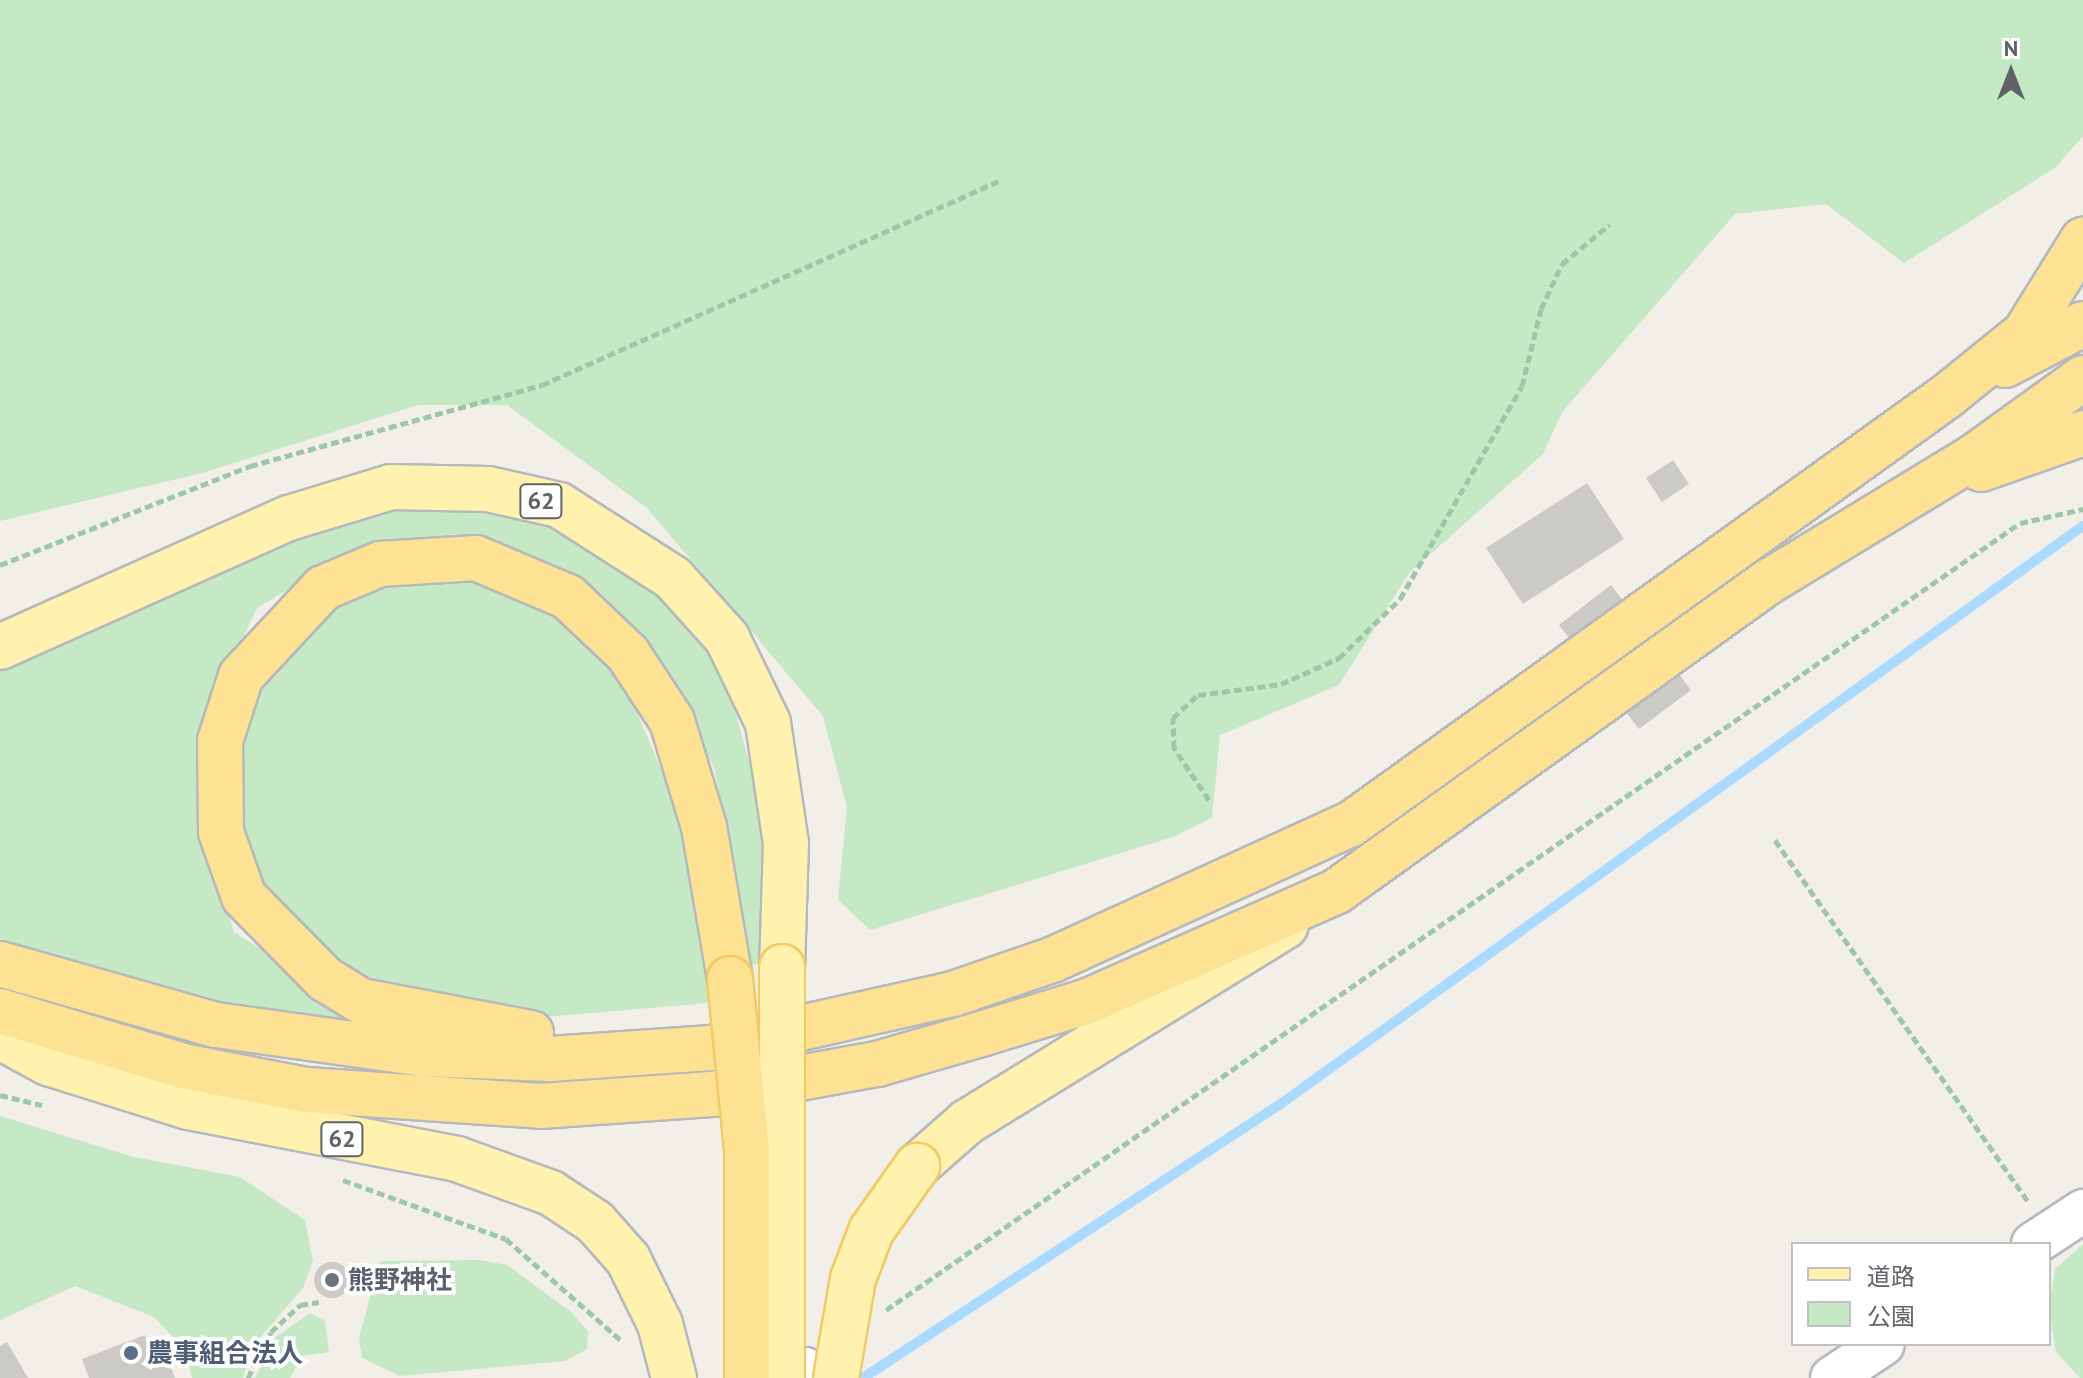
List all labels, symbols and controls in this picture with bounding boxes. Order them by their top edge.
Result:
north arrow [1971,32,2051,112]
text: N [2004,34,2018,62]
road number: 62 [519,481,563,521]
road number: 62 [320,1119,364,1159]
legend [1791,1242,2051,1346]
text: 道路 [1867,1261,1915,1292]
place label: 熊野神社 [348,1264,452,1296]
marker: 熊野神社 [323,1271,341,1289]
text: 公園 [1867,1301,1915,1332]
place label: 農事組合法人 [147,1337,303,1369]
marker: 農事組合法人 [122,1344,140,1362]

